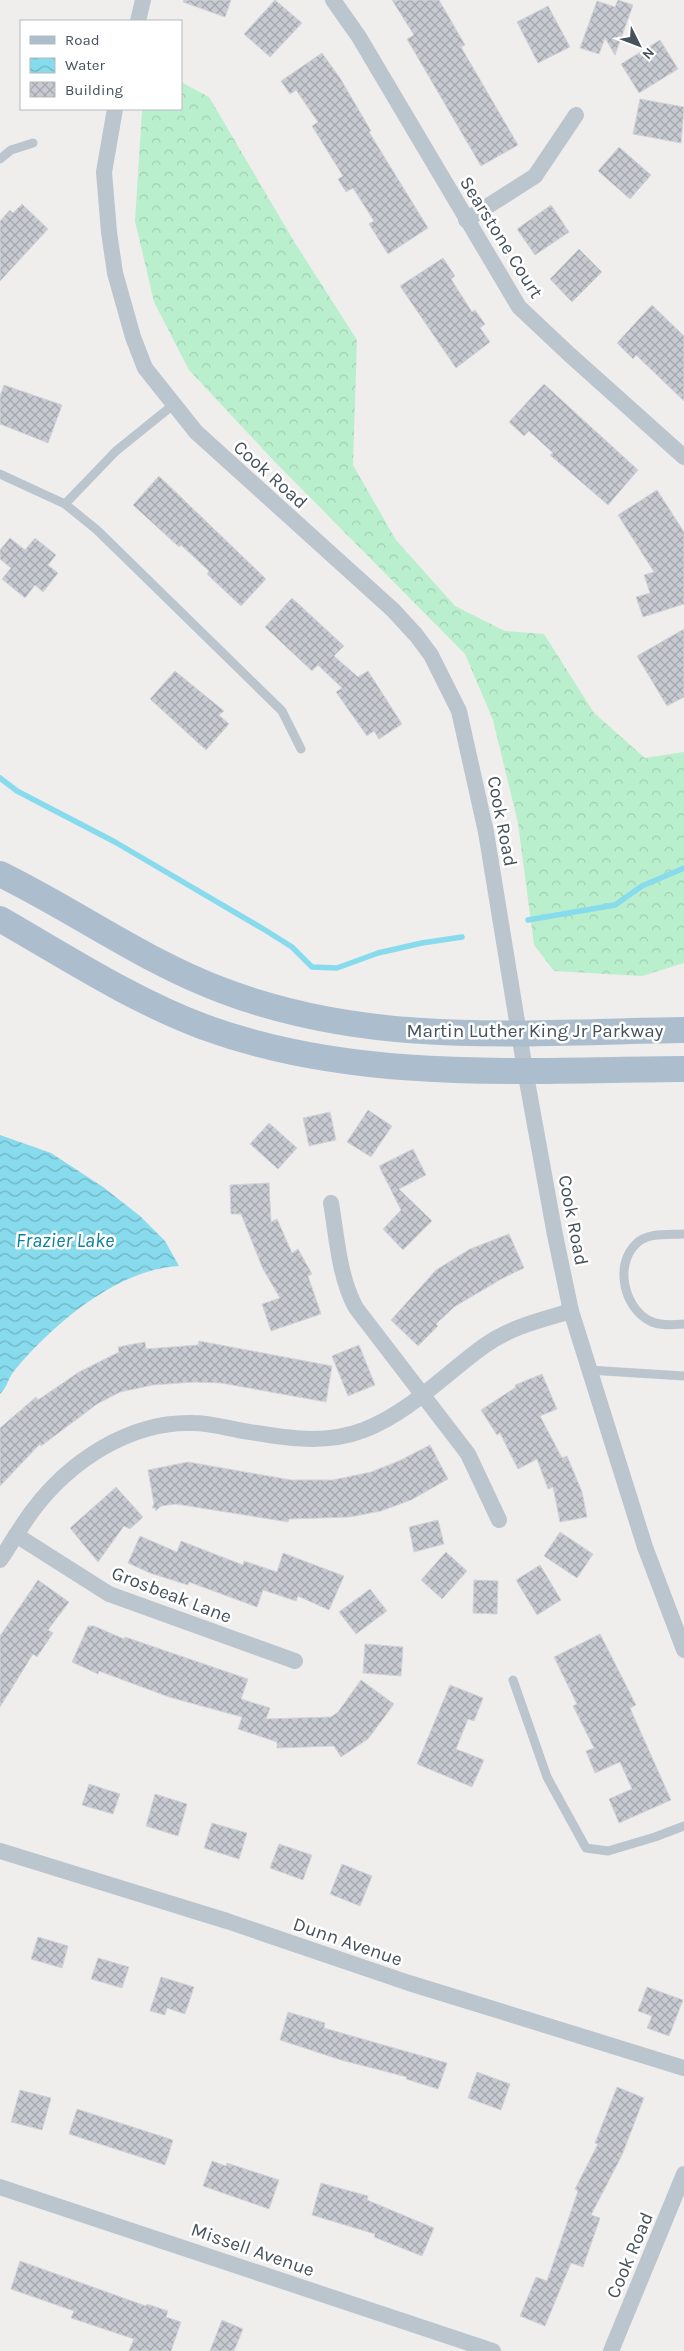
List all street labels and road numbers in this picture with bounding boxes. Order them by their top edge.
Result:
street label: Searstone Court [455,173,547,302]
street label: Cook Road [229,436,312,513]
street label: Cook Road [483,774,522,868]
street label: Martin Luther King Jr Parkway [407,1020,664,1042]
street label: Cook Road [554,1173,593,1267]
street label: Grosbeak Lane [109,1562,235,1628]
street label: Dunn Avenue [290,1913,405,1971]
street label: Cook Road [602,2209,658,2302]
street label: Missell Avenue [188,2219,317,2281]

